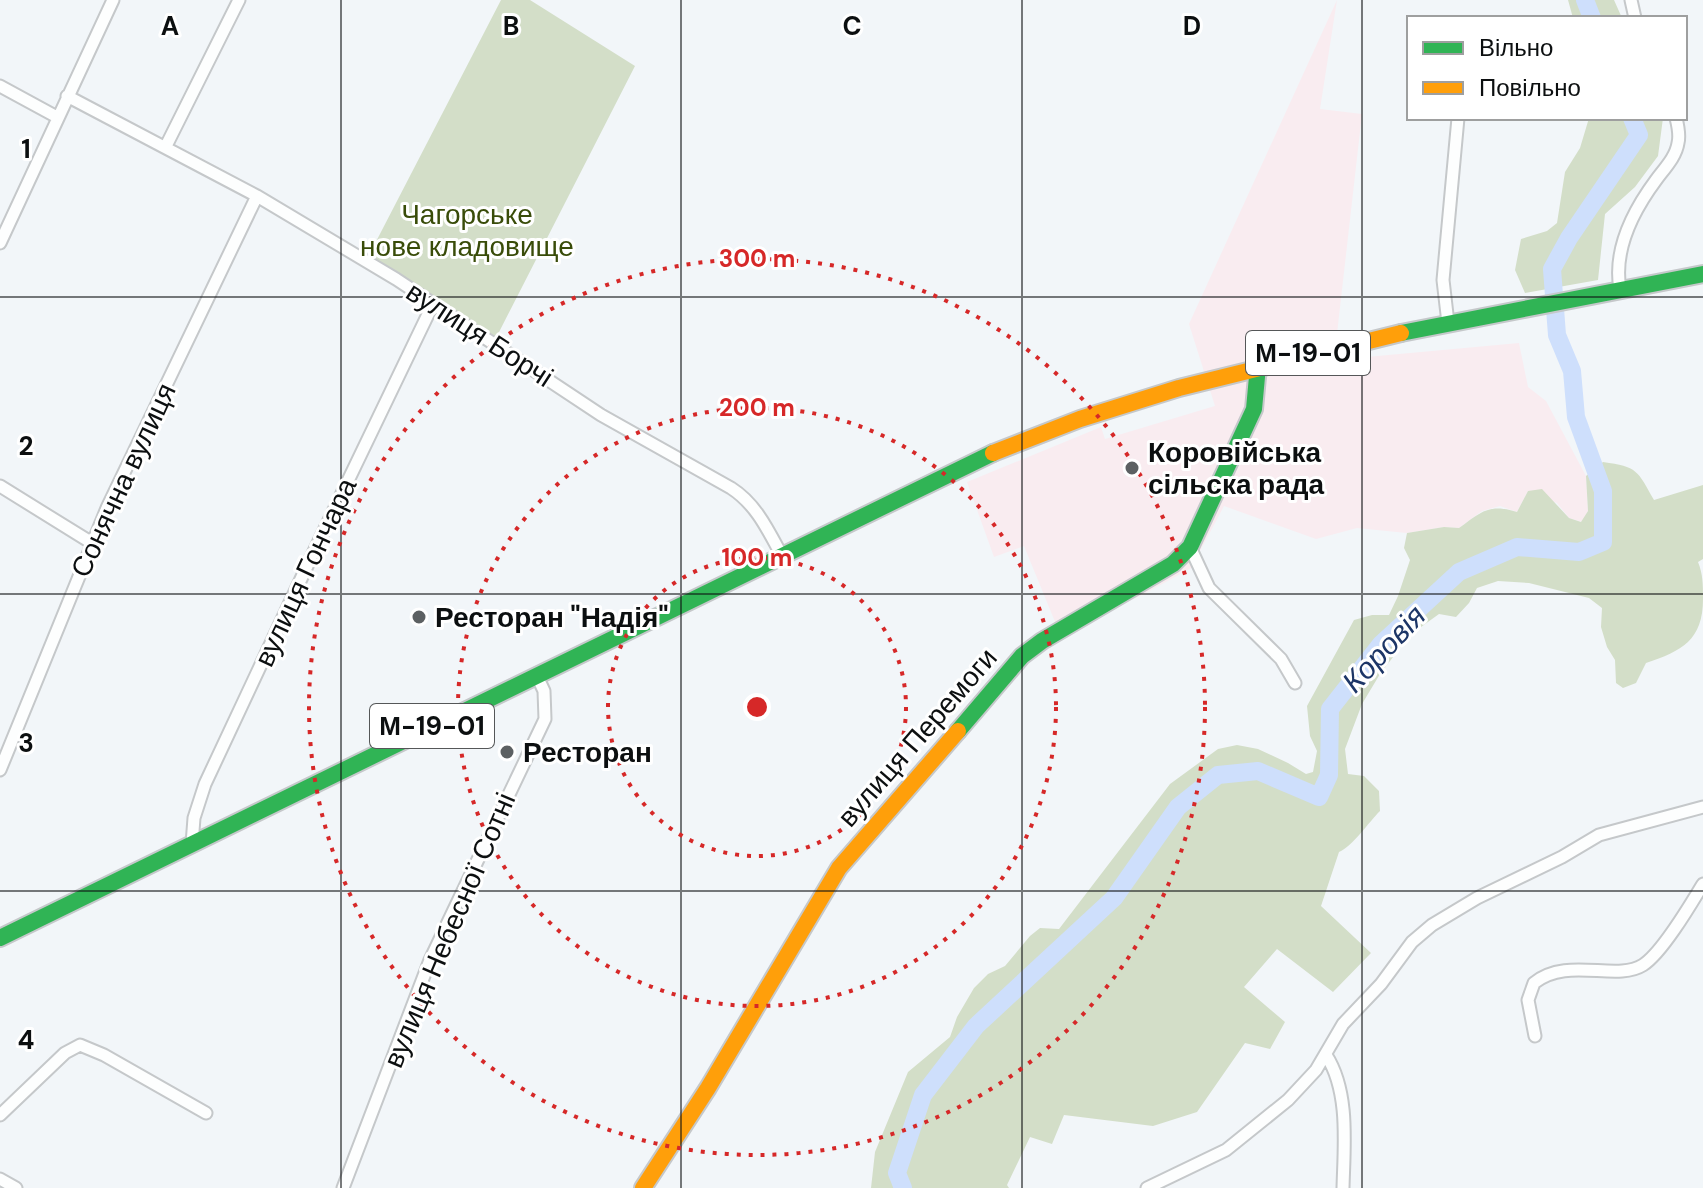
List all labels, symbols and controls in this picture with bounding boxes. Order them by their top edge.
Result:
text: A [161,9,179,43]
text: B [503,9,519,43]
text: C [842,9,862,43]
text: D [1183,9,1201,43]
legend [1407,16,1687,120]
text: Вільно [1479,32,1553,63]
text: Повільно [1479,72,1581,103]
text: 1 [21,132,31,166]
park label: Чагорське нове кладовище [360,196,574,265]
text: 300 m [719,243,795,274]
street label: вулиця Борчі [399,273,560,396]
road number: М-19-01 [1246,331,1370,375]
street label: Сонячна вулиця [62,377,185,583]
text: 200 m [719,392,795,423]
text: 2 [18,429,34,463]
place label: Коровійська сільска рада [1148,434,1325,503]
marker: Коровійська сільска рада [1123,459,1141,477]
street label: вулиця Гончара [246,472,365,672]
text: 100 m [722,542,792,573]
water label: Коровія [1333,597,1434,701]
place label: Ресторан "Надія" [435,599,669,636]
marker: Ресторан "Надія" [410,608,428,626]
street label: вулиця Перемоги [829,640,1005,835]
centre of rings [743,693,771,721]
road number: М-19-01 [370,704,494,748]
text: 3 [18,726,34,760]
place label: Ресторан [523,734,652,771]
marker: Ресторан [498,743,516,761]
street label: вулиця Небесної Сотні [375,787,524,1073]
text: 4 [18,1023,34,1057]

